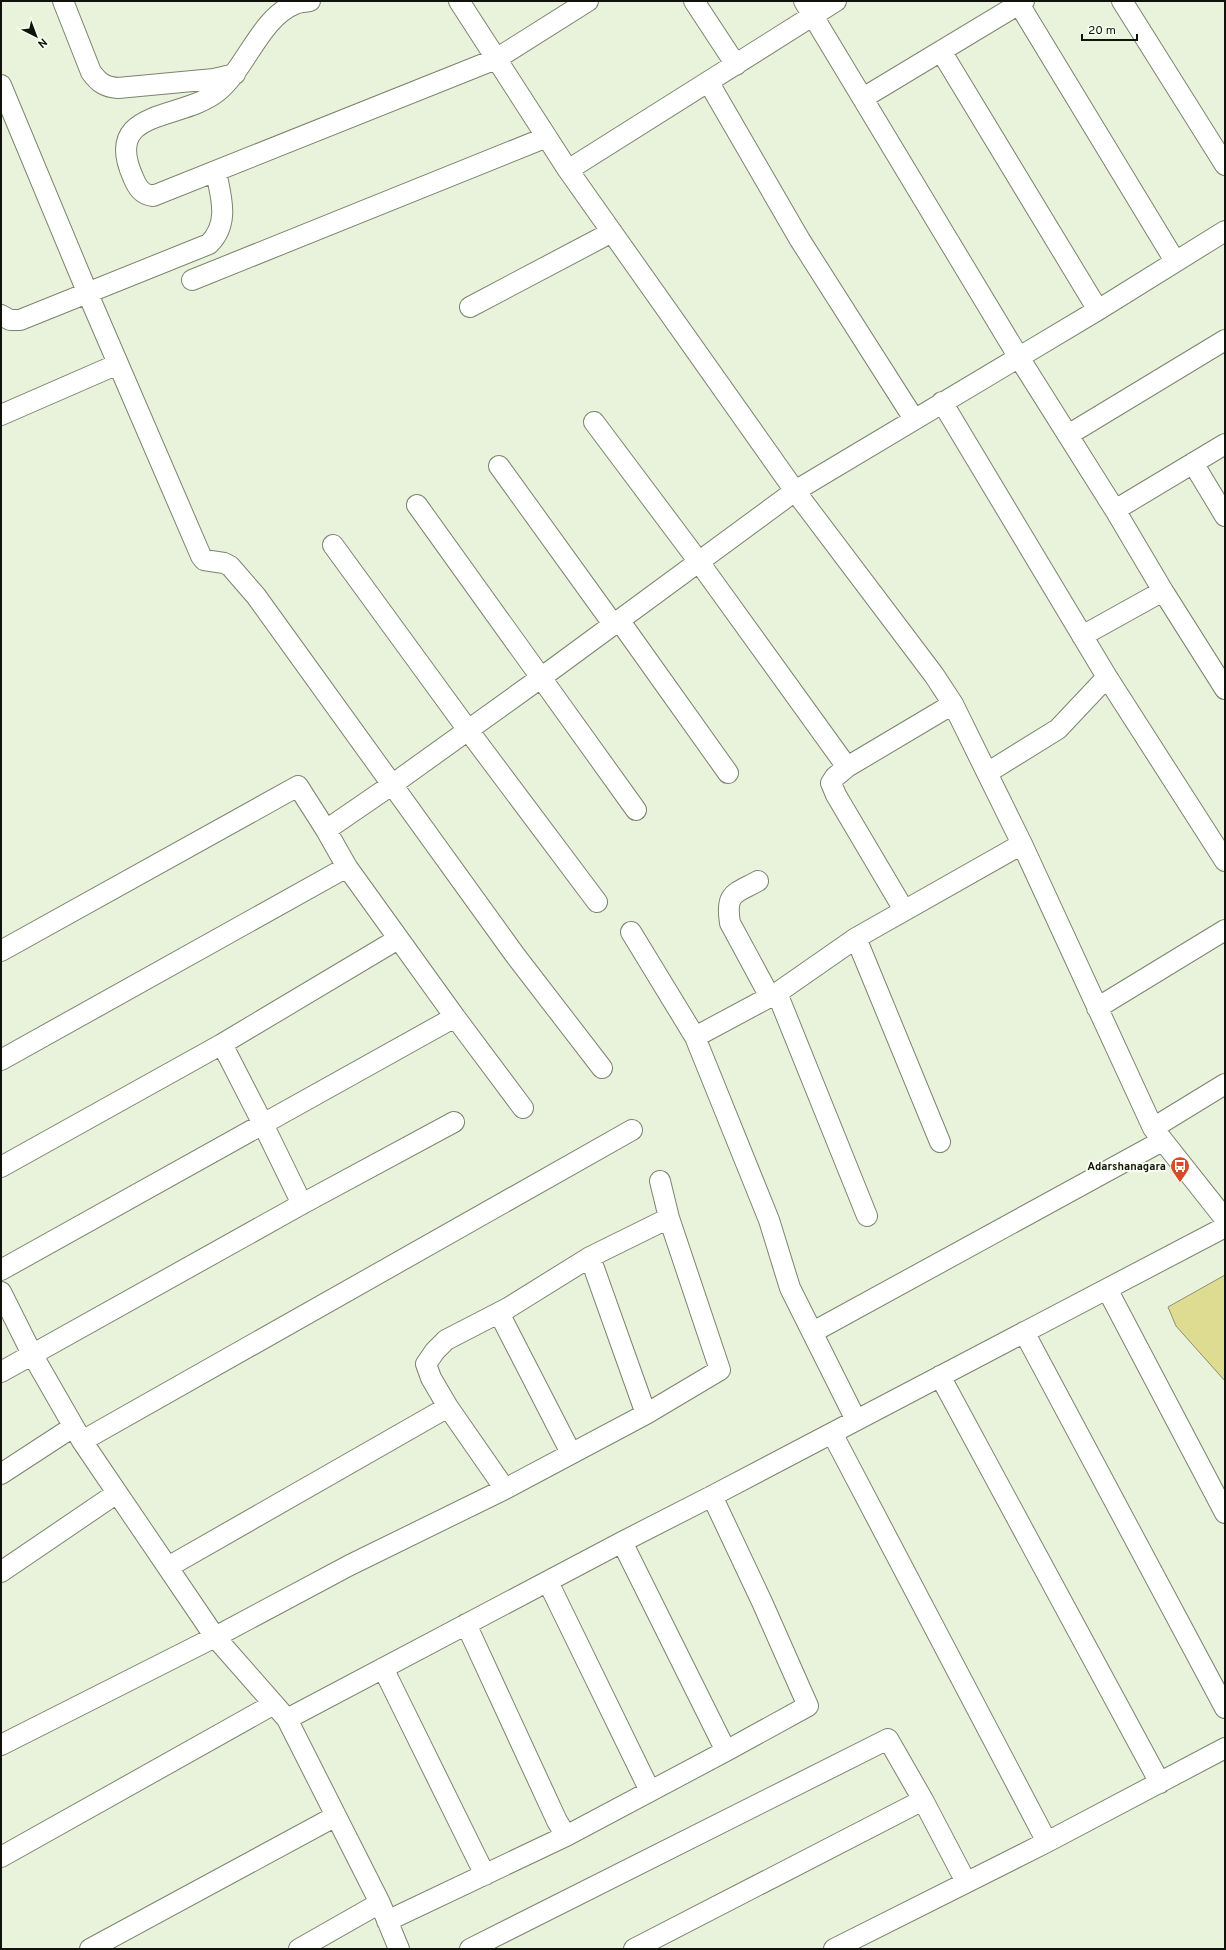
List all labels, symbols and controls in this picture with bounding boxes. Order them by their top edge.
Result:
north arrow [16,16,56,56]
scale bar [1082,16,1137,42]
text: 20 m [1088,23,1116,39]
text: N [34,35,50,51]
bus stop icon: Adarshanagara [1169,1155,1191,1183]
place label: Adarshanagara [1087,1160,1166,1174]

